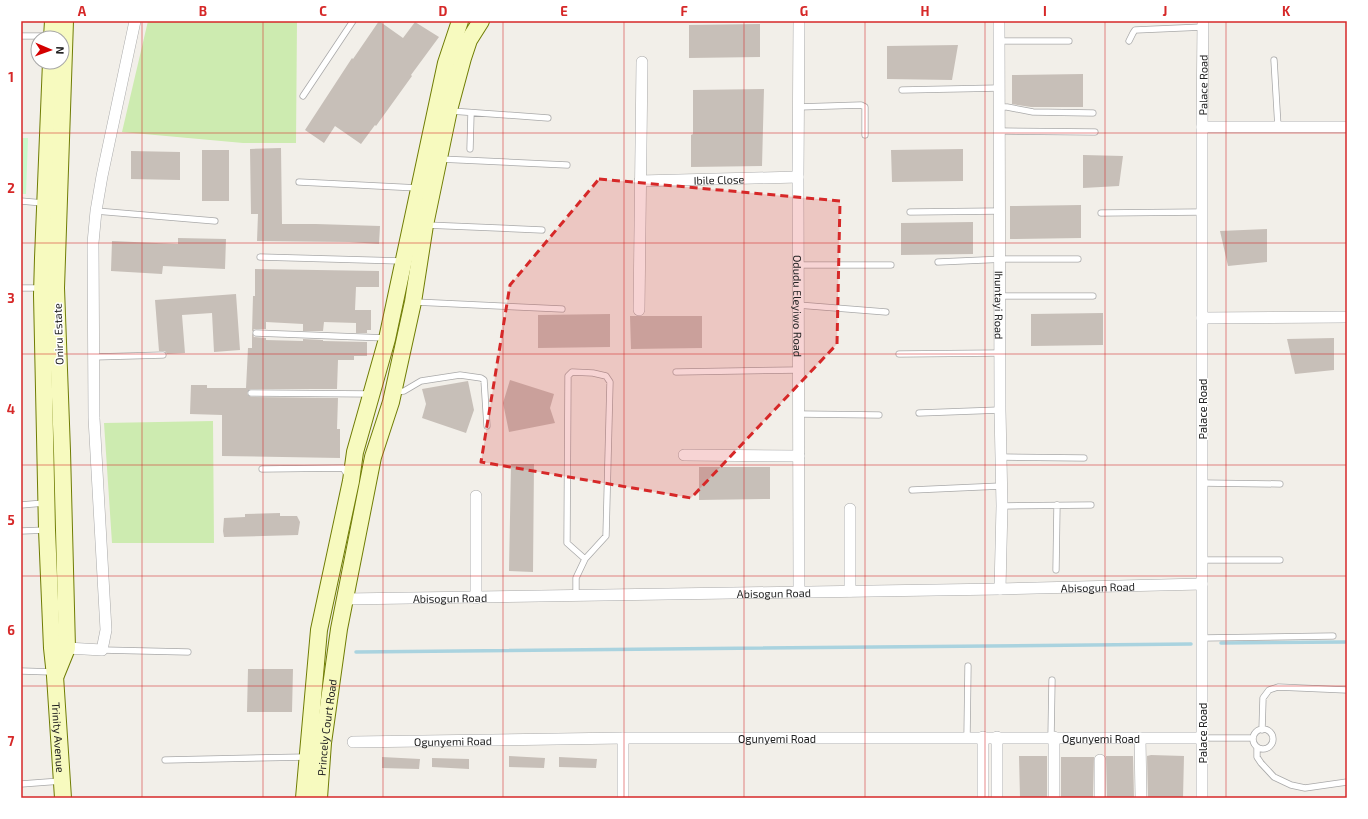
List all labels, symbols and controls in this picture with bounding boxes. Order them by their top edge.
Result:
text: A [78,3,87,19]
text: B [199,3,207,19]
text: C [319,3,327,19]
text: D [439,3,448,19]
text: E [560,3,568,19]
text: F [680,3,688,19]
text: G [800,3,808,19]
text: H [921,3,930,19]
text: I [1043,3,1047,19]
text: J [1163,3,1167,19]
text: K [1282,3,1291,19]
north arrow [30,30,70,70]
text: N [54,46,67,55]
street label: Palace Road [1196,55,1209,115]
text: 1 [8,69,14,85]
street label: Ibile Close [693,172,745,186]
text: 2 [7,180,15,196]
street label: Odudu Eleyiwo Road [792,255,805,357]
street label: Ihuntayi Road [993,271,1006,339]
text: 3 [7,290,15,306]
street label: Oniru Estate [50,303,66,365]
street label: Palace Road [1196,379,1209,439]
text: 4 [7,401,15,417]
text: 5 [7,512,15,528]
street label: Abisogun Road [1061,579,1135,594]
street label: Abisogun Road [737,585,811,600]
street label: Abisogun Road [413,590,487,604]
text: 6 [7,622,15,638]
street label: Princely Court Road [314,678,338,776]
street label: Trinity Avenue [50,702,68,773]
street label: Palace Road [1196,703,1209,763]
street label: Ogunyemi Road [738,732,816,745]
street label: Ogunyemi Road [1062,732,1140,745]
text: 7 [8,733,15,749]
street label: Ogunyemi Road [414,733,492,748]

